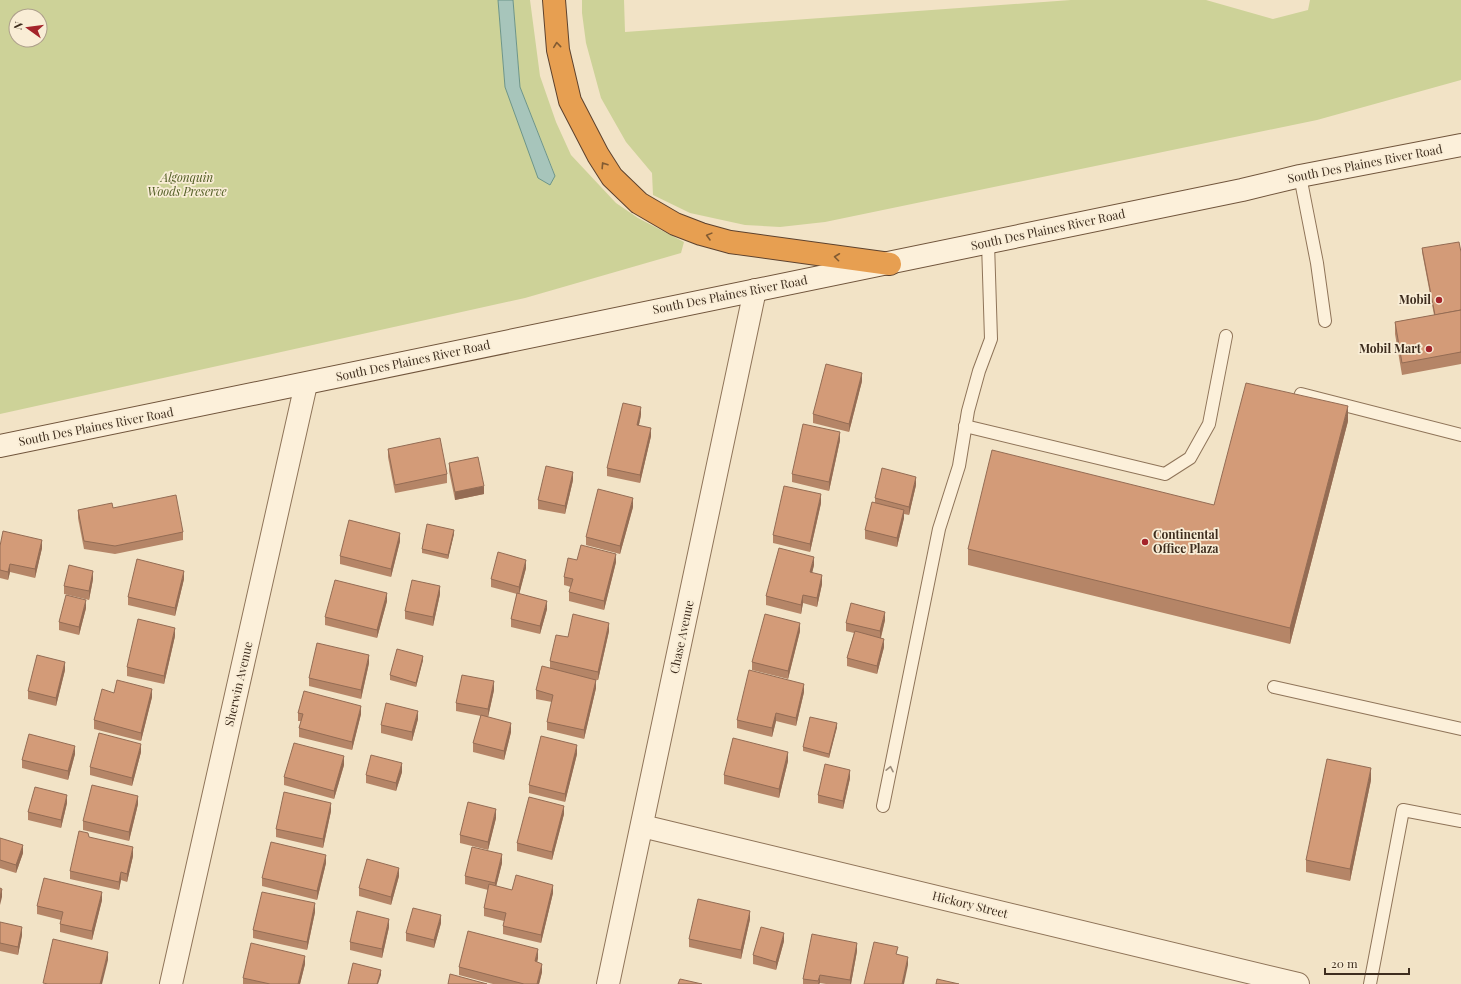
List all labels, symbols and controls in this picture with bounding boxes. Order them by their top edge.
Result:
north arrow [8,8,48,48]
text: N [10,20,26,31]
one-way arrow [553,42,562,48]
street label: South Des Plaines River Road [1286,140,1444,186]
one-way arrow [602,162,609,169]
park label: Algonquin Woods Preserve [147,169,227,199]
street label: South Des Plaines River Road [969,205,1126,253]
one-way arrow [706,232,713,241]
one-way arrow [834,253,840,262]
street label: South Des Plaines River Road [651,271,809,317]
place label: Mobil [1399,291,1431,307]
marker: Mobil [1434,295,1444,305]
street label: South Des Plaines River Road [334,336,491,384]
place label: Mobil Mart [1359,340,1422,356]
marker: Mobil Mart [1424,344,1434,354]
street label: South Des Plaines River Road [17,403,175,449]
place label: Continental Office Plaza [1153,526,1219,556]
marker: Continental Office Plaza [1140,537,1150,547]
street label: Chase Avenue [665,598,697,675]
street label: Sherwin Avenue [220,640,256,728]
one-way arrow [886,766,894,772]
street label: Hickory Street [931,887,1011,921]
scale bar [1325,950,1409,976]
text: 20 m [1331,955,1358,971]

